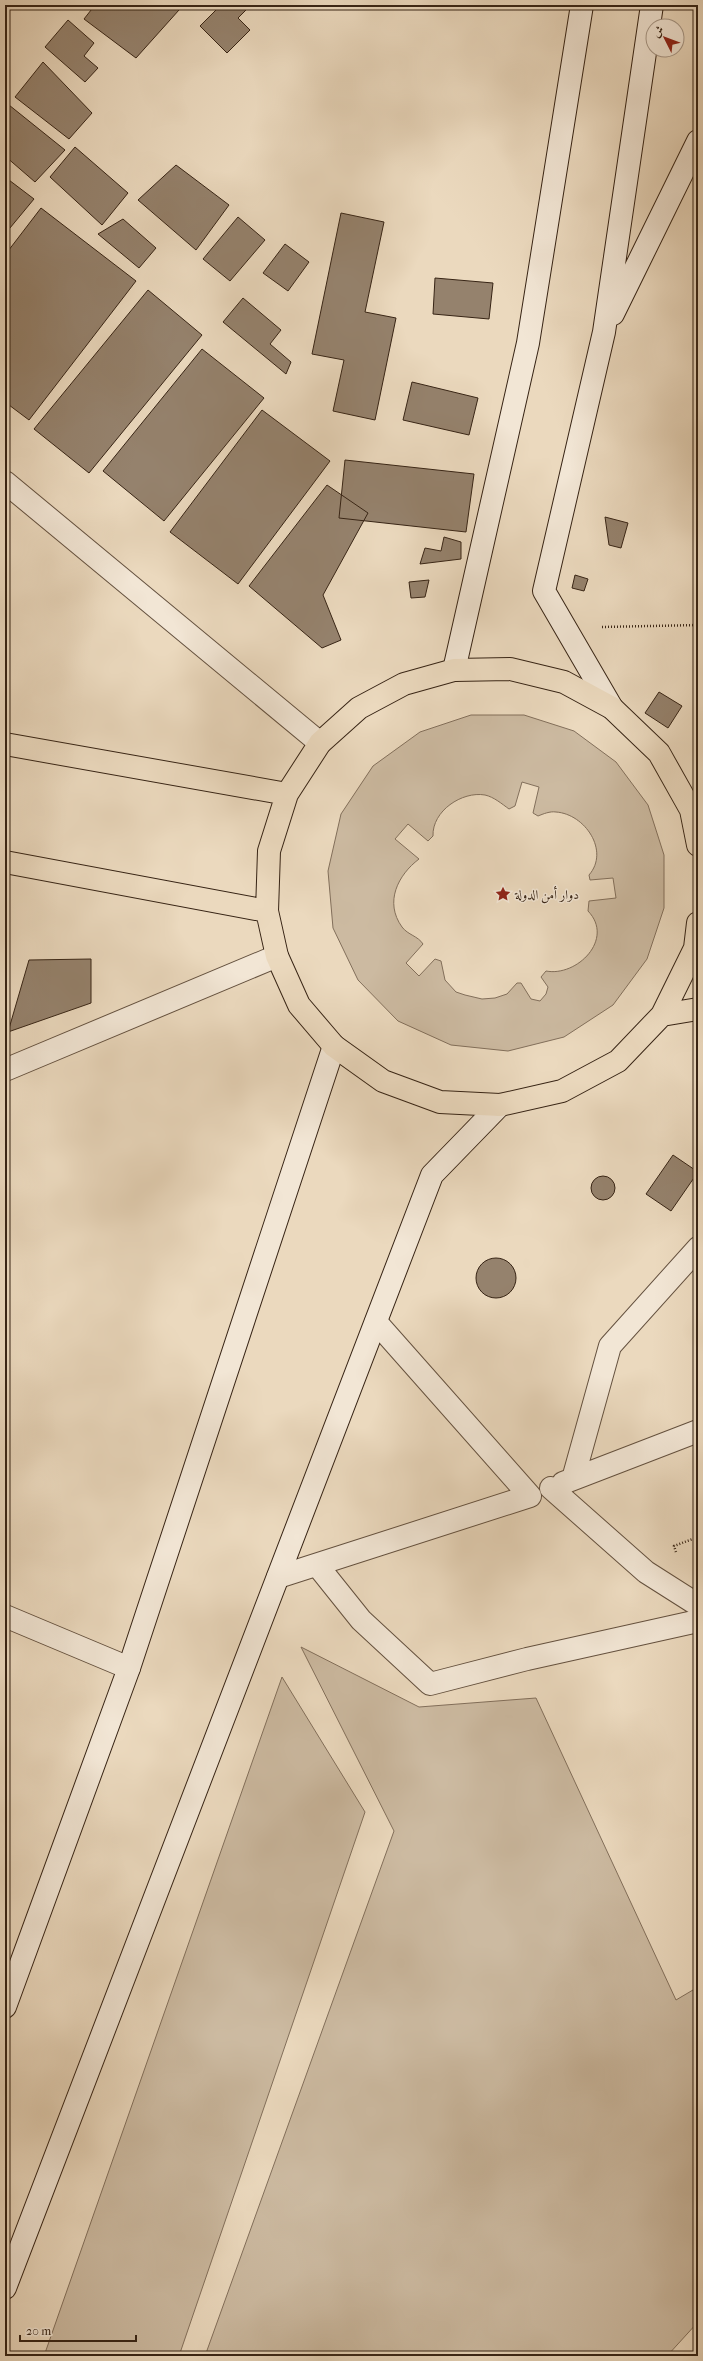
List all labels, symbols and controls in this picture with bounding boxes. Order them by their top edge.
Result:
north arrow [645,18,685,58]
text: ش [649,23,666,40]
place icon: دوار أمن الدولة [494,885,512,903]
place label: دوار أمن الدولة [514,886,579,904]
scale bar [20,2317,136,2343]
text: 20 m [26,2324,51,2338]

